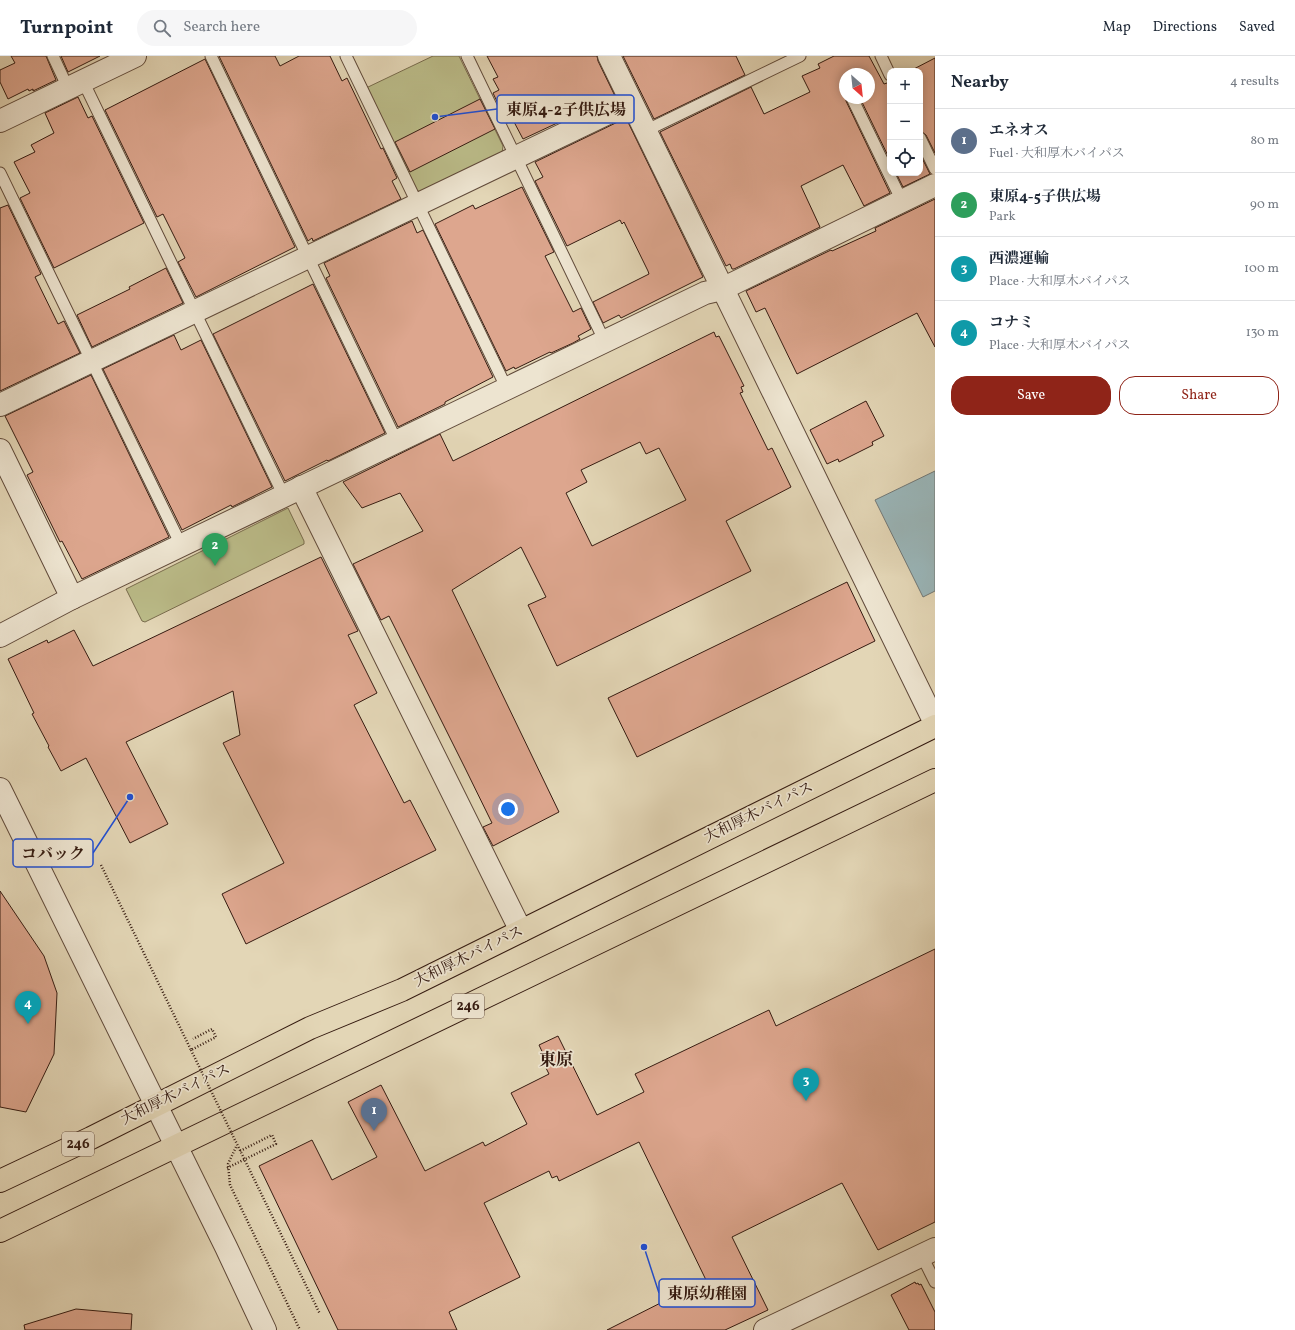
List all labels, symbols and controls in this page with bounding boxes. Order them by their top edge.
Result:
search box [137,10,417,46]
text: Turnpoint [20,15,113,41]
icon: search [151,17,173,39]
text: Search here [183,17,260,38]
text: Map [1103,18,1131,37]
text: Directions [1153,18,1217,37]
text: Saved [1239,18,1275,37]
north arrow [839,68,875,104]
map controls [887,68,923,176]
button: + [887,68,923,104]
text: Nearby [951,71,1009,94]
text: 4 results [1230,73,1279,91]
callout: 東原4-2子供広場 [497,95,634,123]
text: 東原4-2子供広場 [506,100,626,122]
button: − [887,104,923,140]
text: エネオス [989,121,1049,142]
text: 1 [961,132,967,150]
text: 80 m [1250,132,1279,150]
button: locate [887,140,923,176]
text: Fuel · 大和厚木バイパス [989,145,1125,163]
text: 東原4-5子供広場 [989,187,1101,208]
text: 2 [961,196,967,214]
text: 90 m [1250,196,1279,214]
text: Park [989,208,1016,226]
text: 西濃運輸 [989,249,1049,270]
text: 3 [961,260,967,278]
text: 100 m [1244,260,1279,278]
text: Place · 大和厚木バイパス [989,273,1130,291]
text: コナミ [989,313,1034,334]
text: 4 [960,324,968,342]
text: 130 m [1246,324,1279,342]
text: Place · 大和厚木バイパス [989,337,1130,355]
button: Save [951,376,1111,415]
button: Share [1119,376,1279,415]
pin: 2 [202,533,228,566]
street label: 大和厚木バイパス [701,777,817,849]
your location [498,799,518,819]
callout: コバック [13,839,93,867]
text: コバック [21,844,85,866]
street label: 大和厚木バイパス [411,921,527,993]
pin: 4 [15,991,41,1024]
road number: 246 [452,994,484,1018]
district label: 東原 [539,1049,573,1072]
street label: 大和厚木バイパス [118,1059,234,1131]
pin: 3 [793,1068,819,1101]
pin: 1 [361,1098,387,1131]
road number: 246 [62,1132,94,1156]
callout: 東原幼稚園 [659,1279,755,1307]
text: 東原幼稚園 [667,1284,747,1306]

